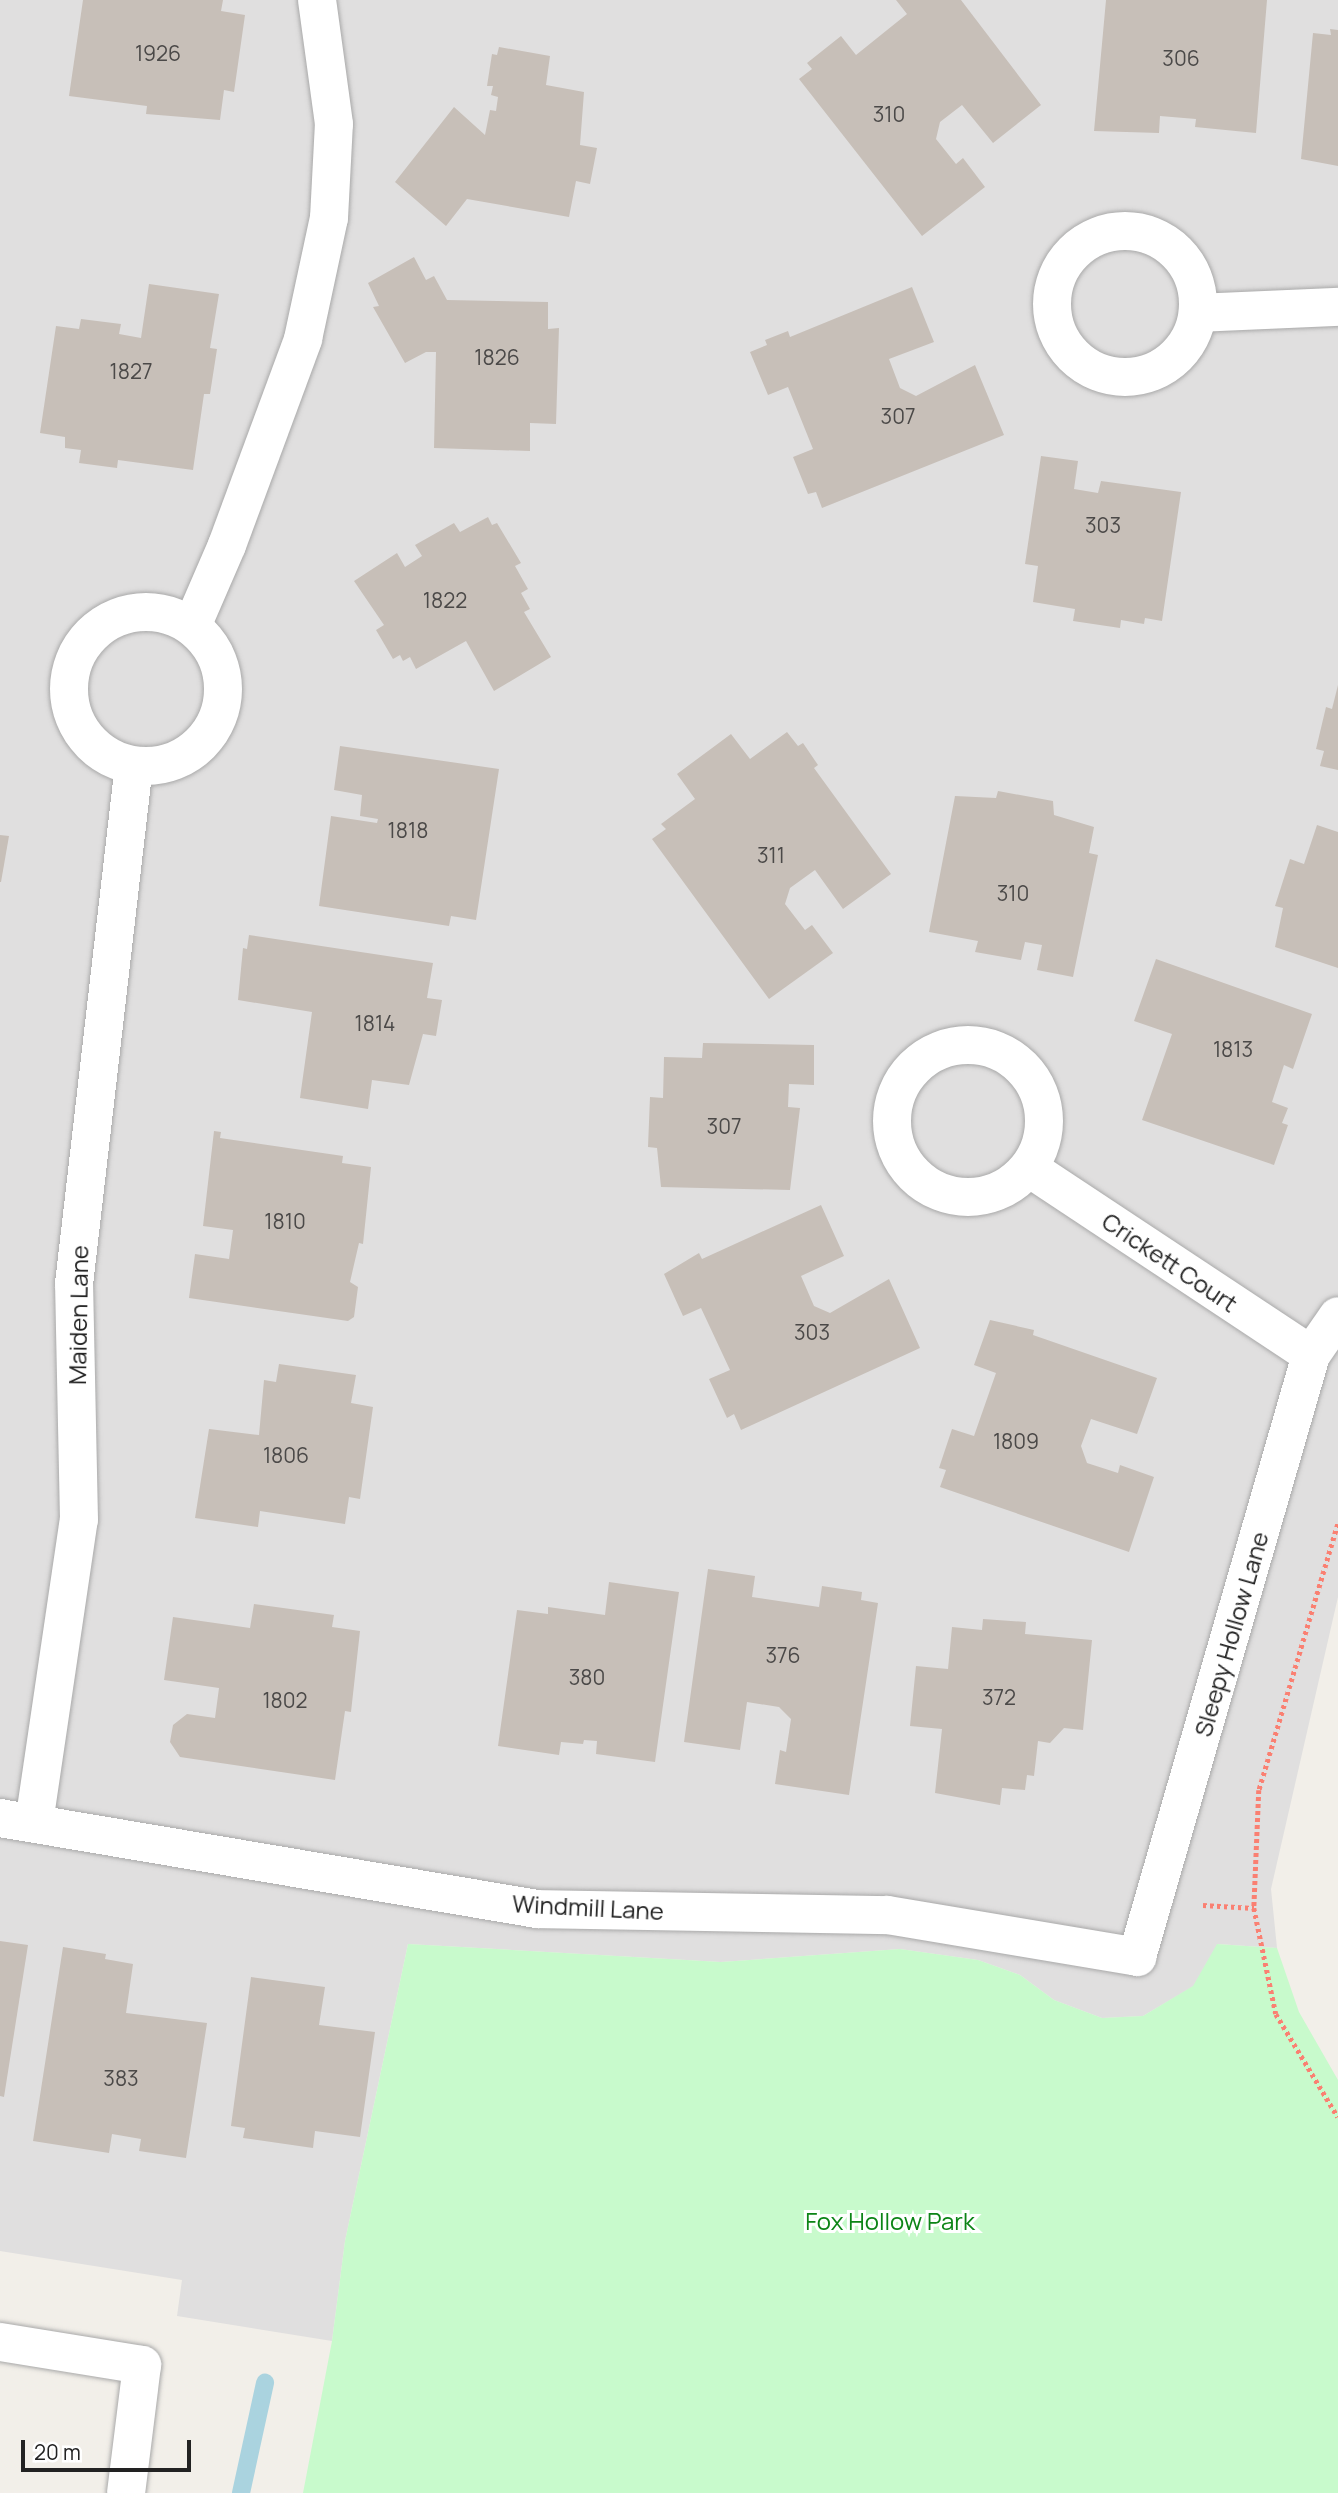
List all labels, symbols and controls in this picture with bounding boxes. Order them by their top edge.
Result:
house number: 1926 [135,40,181,66]
house number: 306 [1162,45,1200,71]
house number: 310 [873,101,905,127]
house number: 1826 [474,344,520,370]
house number: 1827 [110,358,152,384]
house number: 307 [881,403,915,429]
house number: 303 [1085,512,1121,538]
house number: 1822 [423,587,467,613]
house number: 1818 [388,817,428,843]
house number: 311 [757,842,785,868]
house number: 310 [997,880,1029,906]
house number: 1814 [355,1010,395,1036]
house number: 1813 [1213,1036,1253,1062]
house number: 307 [707,1113,741,1139]
street label: Crickett Court [1097,1206,1243,1318]
house number: 1810 [264,1208,306,1234]
street label: Maiden Lane [62,1245,94,1385]
house number: 303 [794,1319,830,1345]
house number: 1809 [993,1428,1039,1454]
house number: 1806 [263,1442,309,1468]
street label: Sleepy Hollow Lane [1188,1528,1274,1740]
house number: 376 [765,1642,801,1668]
house number: 380 [569,1664,605,1690]
house number: 372 [982,1684,1016,1710]
house number: 1802 [262,1687,308,1713]
street label: Windmill Lane [511,1889,665,1925]
house number: 383 [103,2065,139,2091]
park label: Fox Hollow Park [805,2207,975,2235]
scale bar [24,2426,194,2470]
text: 20 m [34,2438,81,2466]

